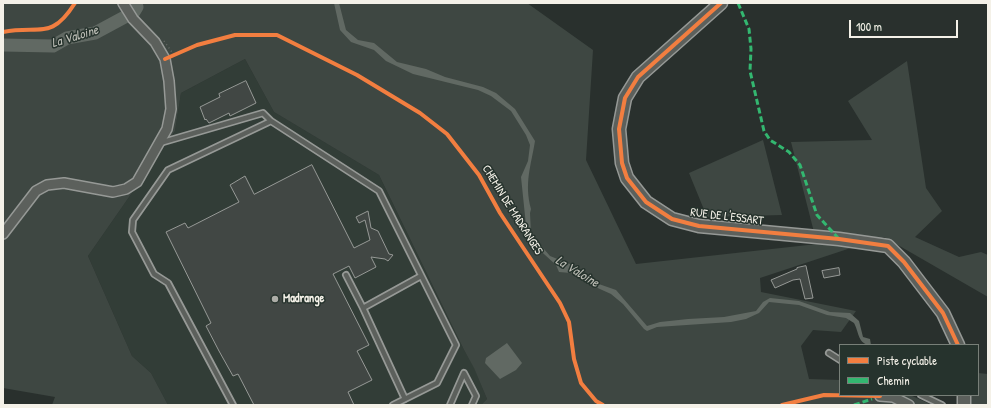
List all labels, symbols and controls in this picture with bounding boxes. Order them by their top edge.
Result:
scale bar [851,12,960,38]
text: 100 m [856,18,882,35]
water label: La Valoine [50,23,100,51]
street label: CHEMIN DE MADRANGES [479,162,545,258]
street label: RUE DE L'ESSART [690,205,764,229]
water label: La Valoine [552,253,602,291]
place label: Madrange [283,292,324,306]
marker: Madrange [270,294,280,304]
legend [839,344,979,396]
text: Piste cyclable [877,352,937,369]
text: Chemin [877,372,910,389]

